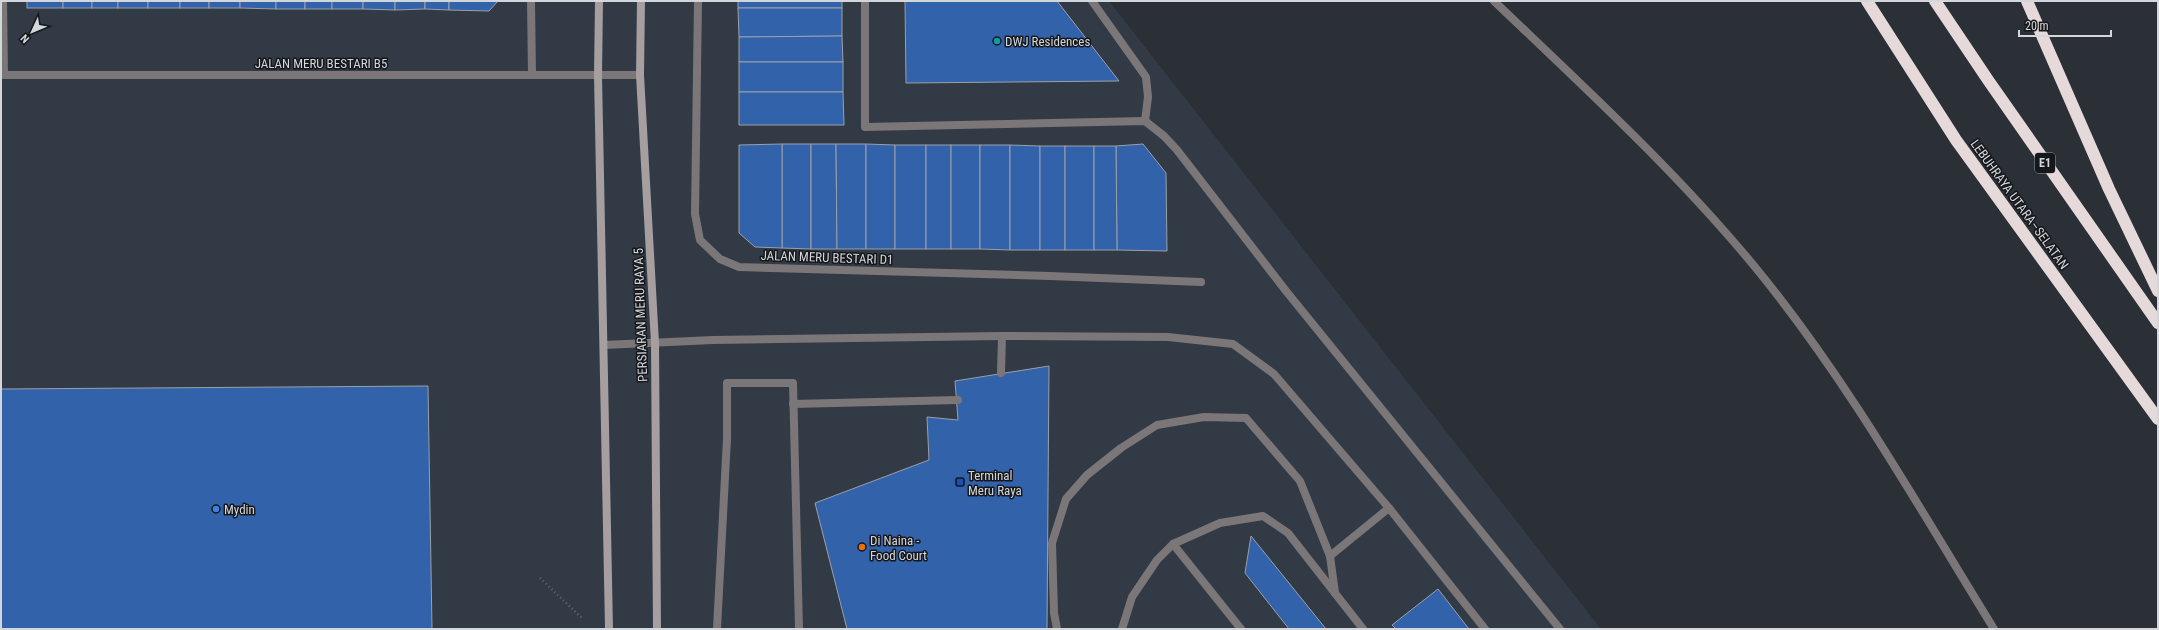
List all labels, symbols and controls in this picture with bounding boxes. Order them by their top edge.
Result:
north arrow [12,12,52,52]
scale bar [2019,12,2111,38]
text: 20 m [2025,19,2049,33]
text: N [18,31,32,46]
place label: DWJ Residences [1005,34,1090,49]
marker: DWJ Residences [992,36,1002,46]
street label: JALAN MERU BESTARI B5 [255,56,387,71]
street label: LEBUHRAYA UTARA–SELATAN [1968,137,2072,272]
road number: E1 [2035,153,2055,173]
street label: PERSIARAN MERU RAYA 5 [631,248,650,382]
street label: JALAN MERU BESTARI D1 [760,248,894,267]
place label: Terminal Meru Raya [968,468,1022,498]
marker: Terminal Meru Raya [955,477,965,487]
place label: Mydin [224,502,255,517]
marker: Mydin [211,504,221,514]
place label: Di Naina - Food Court [870,533,927,563]
marker: Di Naina - Food Court [857,542,867,552]

